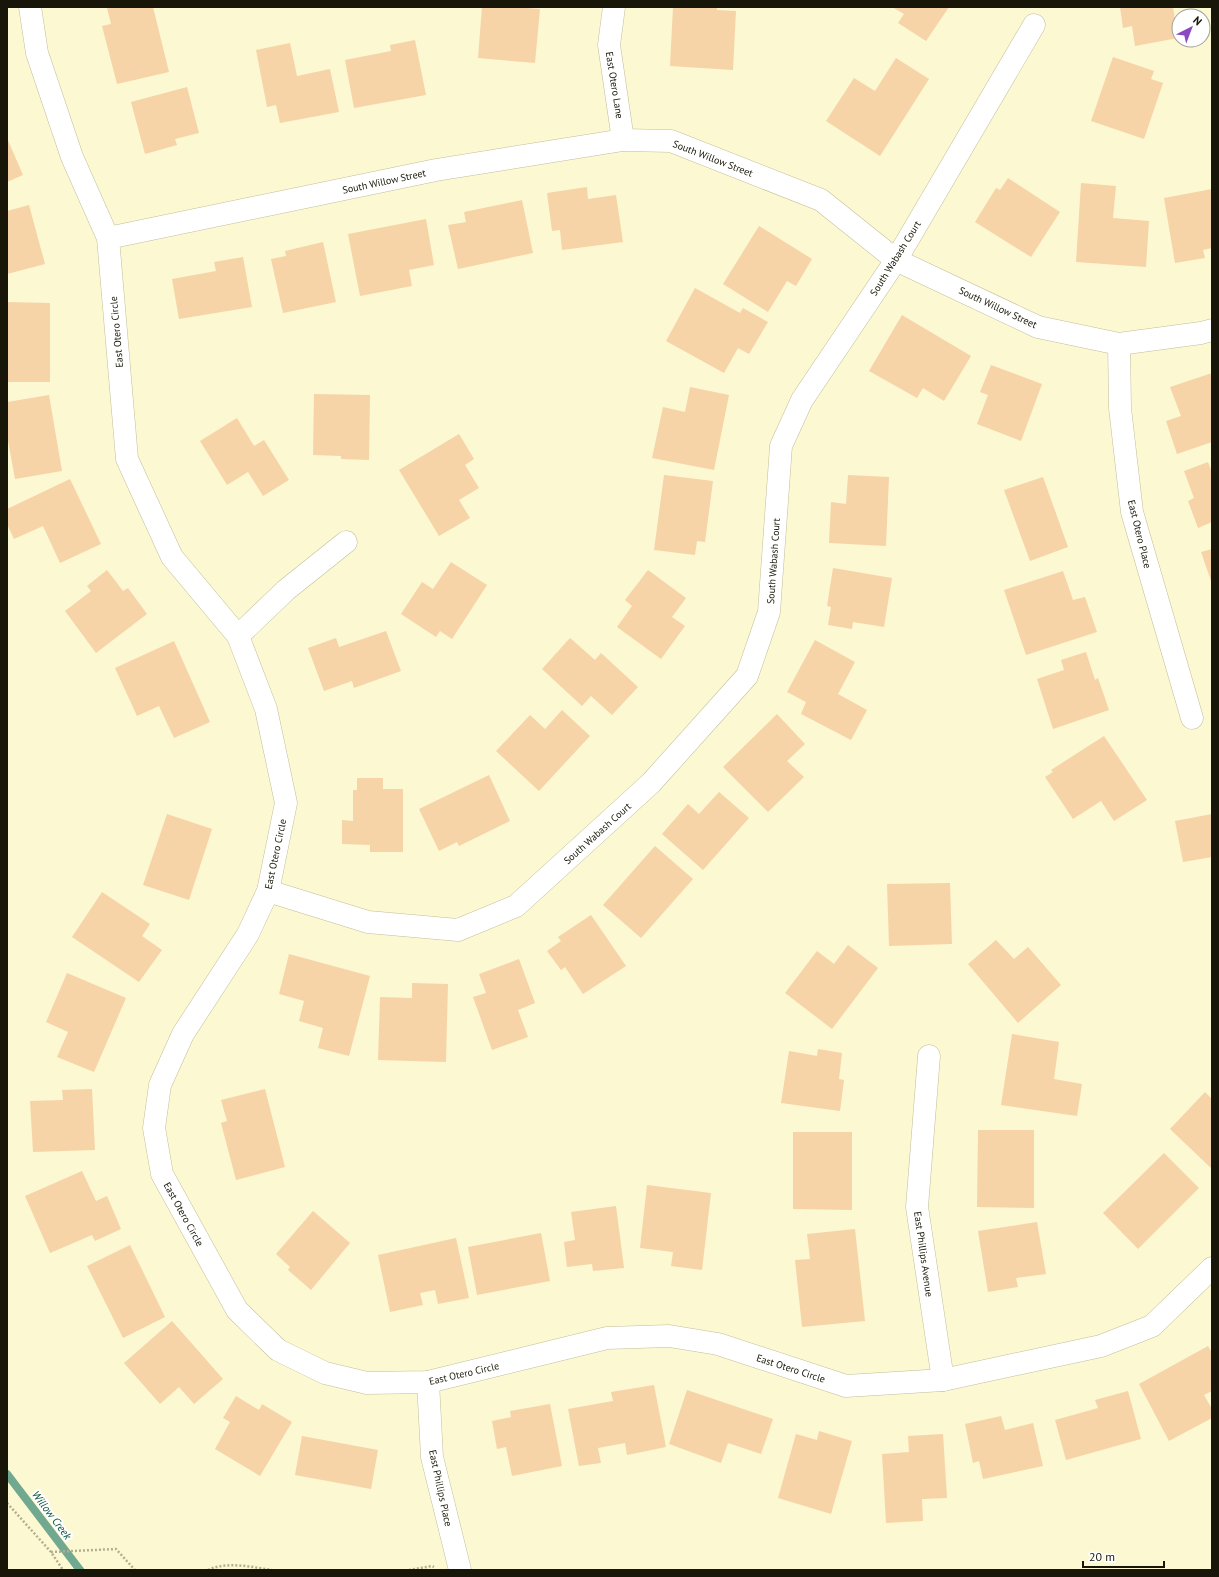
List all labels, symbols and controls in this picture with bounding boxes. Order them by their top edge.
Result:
north arrow [1171,8,1211,48]
text: N [1190,13,1205,28]
street label: East Otero Lane [603,51,626,120]
street label: South Willow Street [671,137,755,180]
street label: South Willow Street [341,166,428,197]
street label: South Wabash Court [867,218,924,298]
street label: South Willow Street [957,284,1039,332]
street label: East Otero Circle [107,296,126,368]
street label: East Otero Place [1125,499,1154,570]
street label: South Wabash Court [764,517,783,604]
street label: South Wabash Court [561,799,634,867]
street label: East Otero Circle [262,818,289,890]
street label: East Otero Circle [161,1180,207,1249]
street label: East Phillips Avenue [911,1211,936,1298]
street label: East Otero Circle [755,1351,827,1386]
street label: East Otero Circle [428,1359,500,1388]
street label: East Phillips Place [426,1449,455,1528]
water label: Willow Creek [29,1488,76,1543]
scale bar [1083,1543,1164,1569]
text: 20 m [1089,1549,1115,1564]

